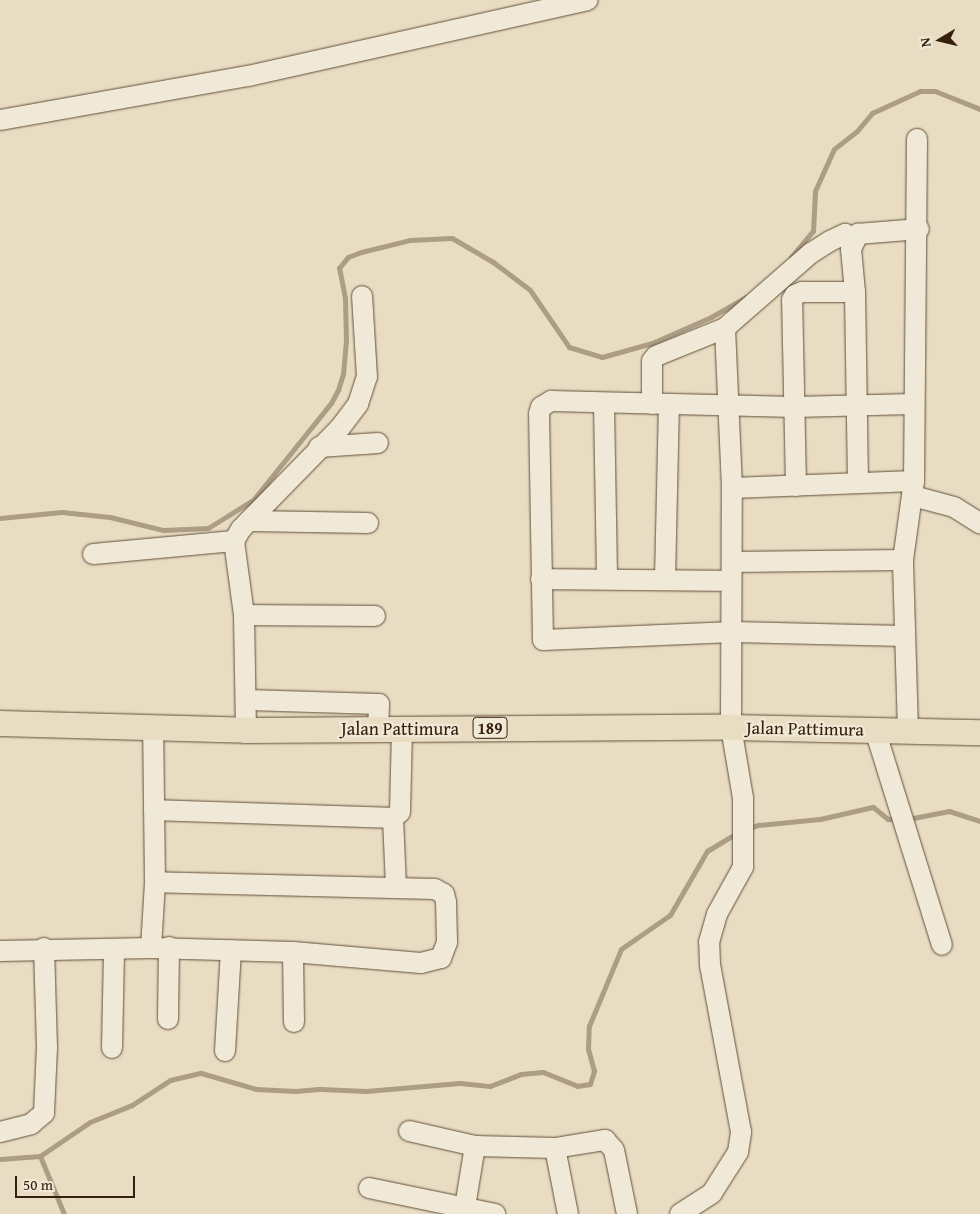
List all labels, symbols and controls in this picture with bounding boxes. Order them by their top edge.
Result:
north arrow [915,15,965,65]
text: N [915,36,936,49]
road number: 189 [472,714,508,741]
street label: Jalan Pattimura [746,717,864,741]
street label: Jalan Pattimura [341,718,459,740]
scale bar [18,1166,138,1198]
text: 50 m [23,1174,53,1195]

